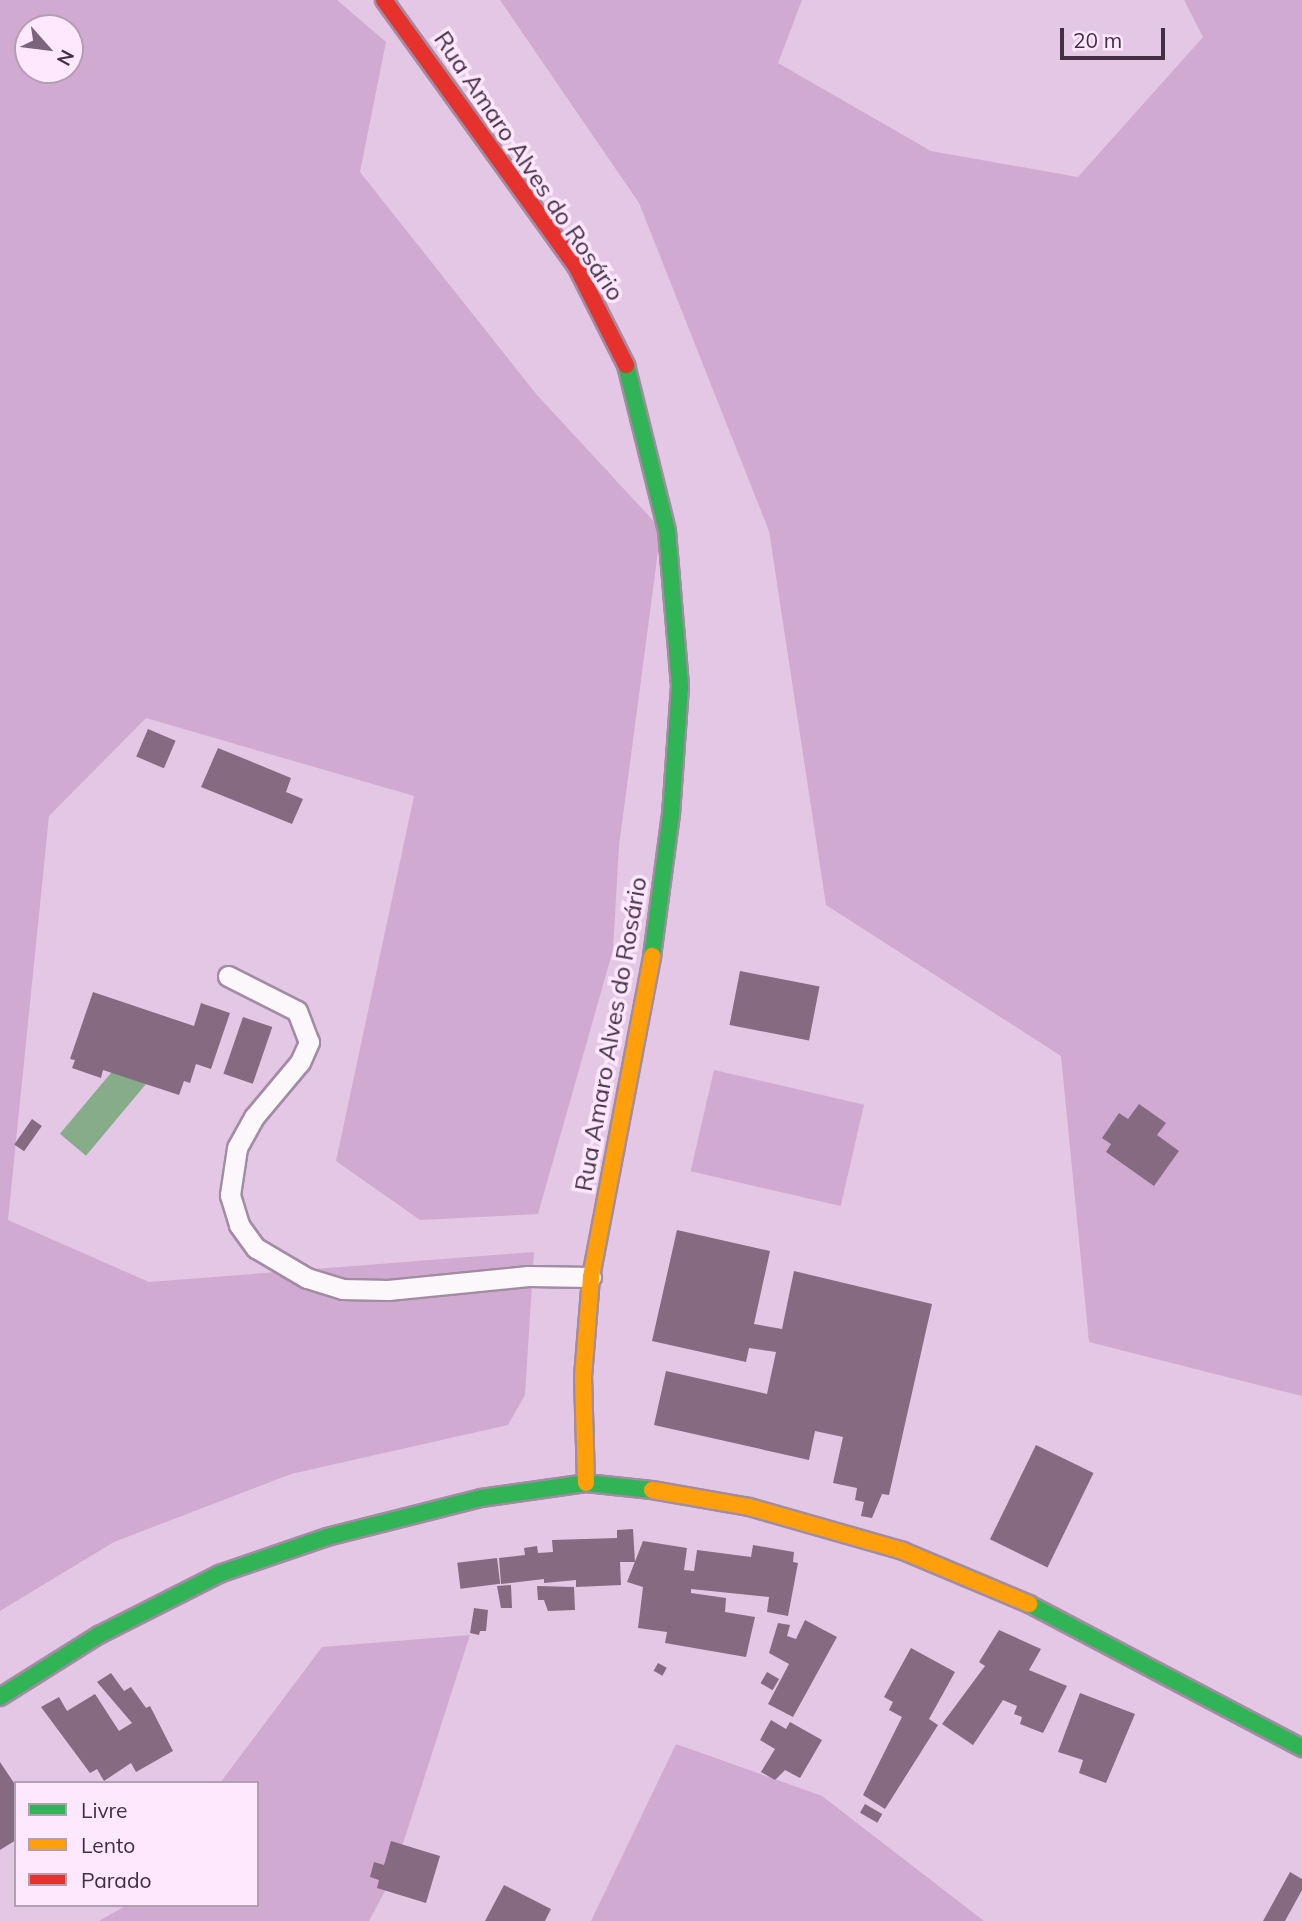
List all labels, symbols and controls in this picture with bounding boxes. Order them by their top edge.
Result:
north arrow [14,14,84,84]
scale bar [1064,14,1169,58]
street label: Rua Amaro Alves do Rosário [428,26,630,306]
text: 20 m [1073,27,1122,53]
text: N [52,46,80,70]
street label: Rua Amaro Alves do Rosário [569,875,653,1193]
legend [14,1781,259,1907]
text: Livre [81,1797,128,1823]
text: Lento [81,1832,135,1858]
text: Parado [81,1867,151,1893]

